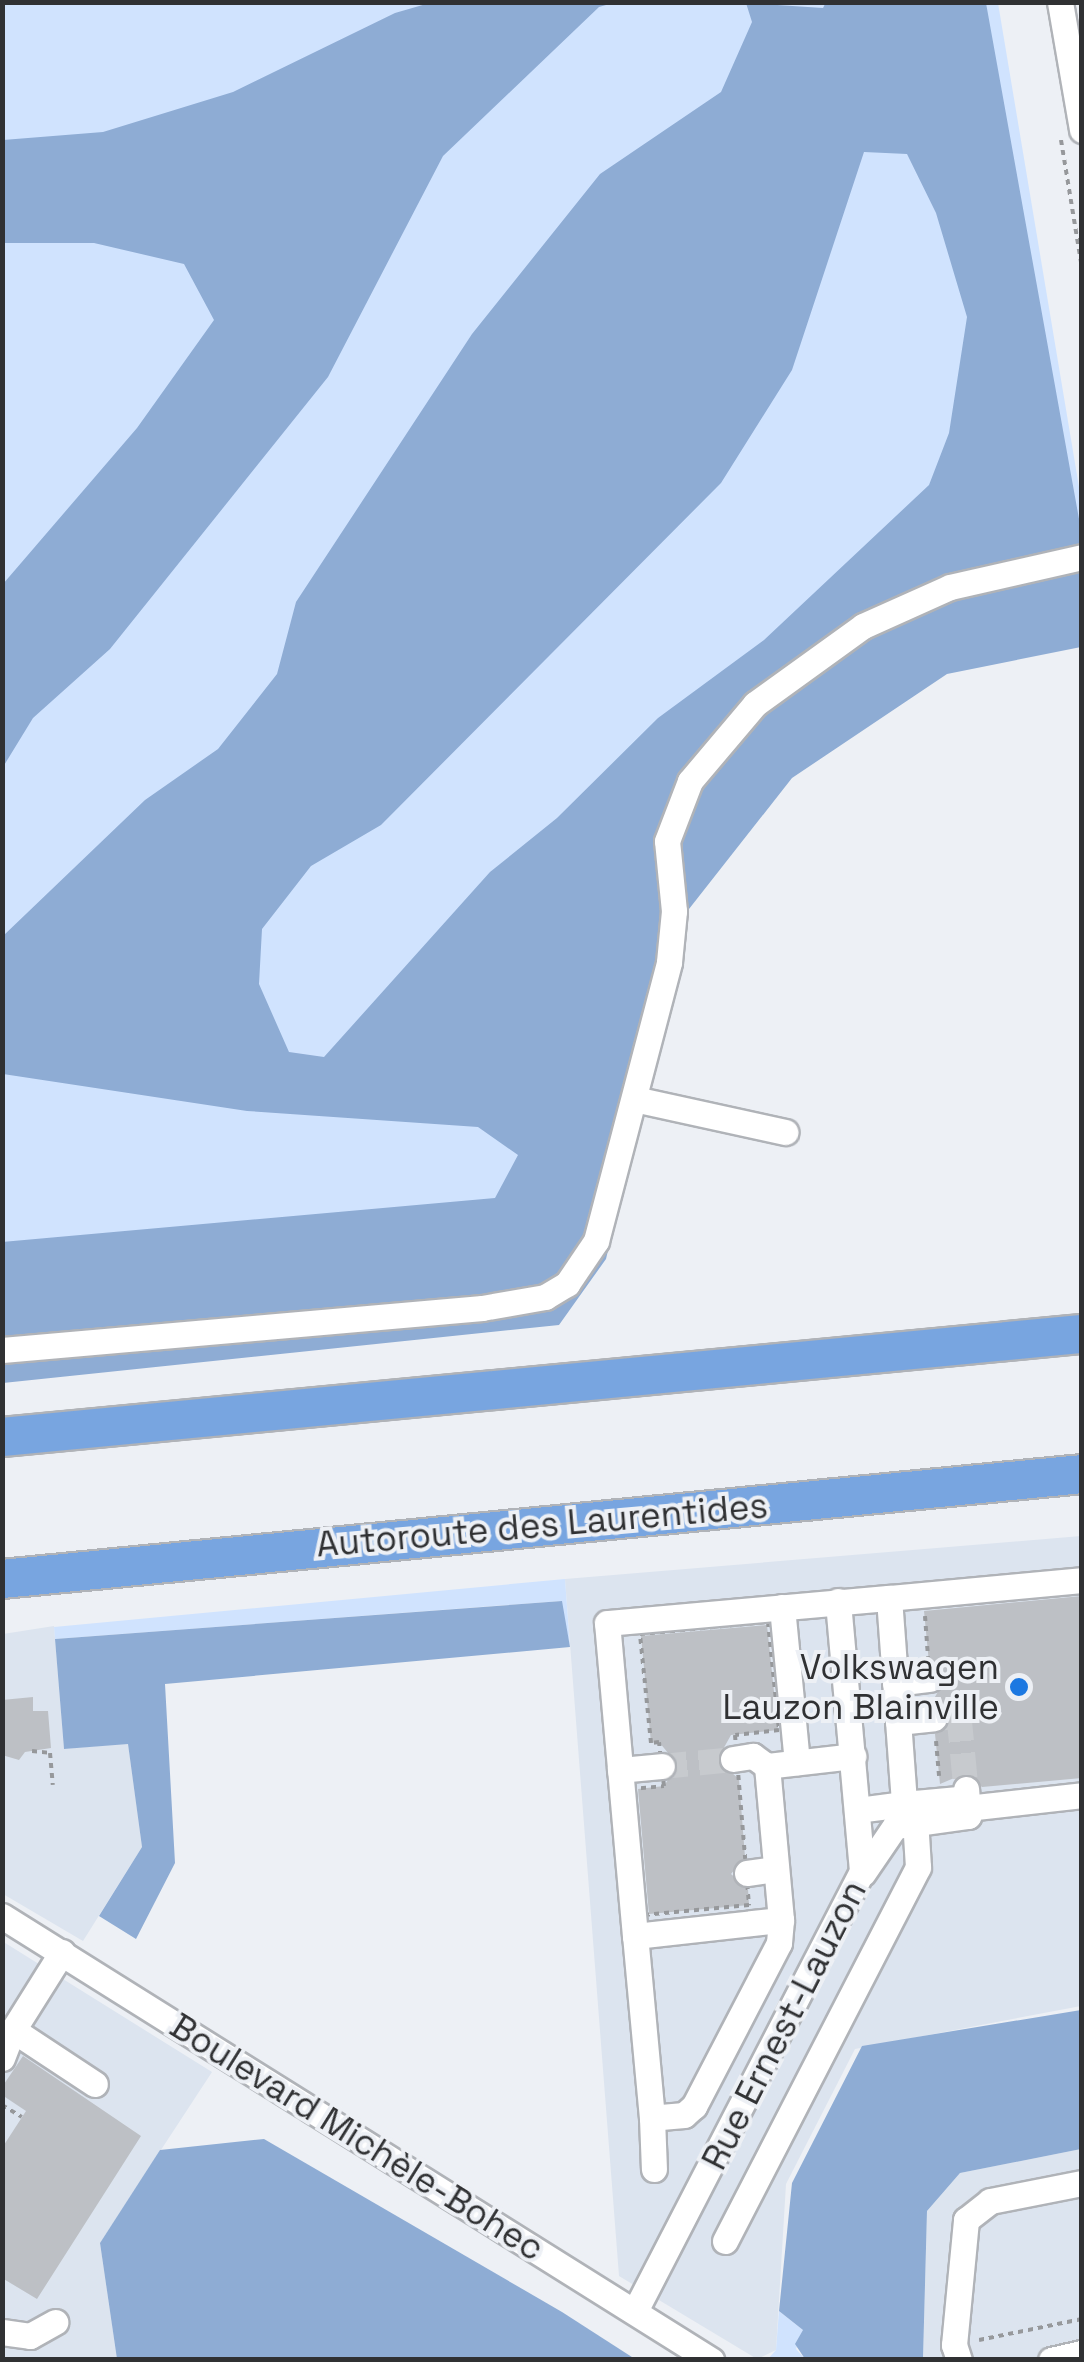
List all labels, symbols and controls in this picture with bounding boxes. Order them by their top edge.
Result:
street label: Autoroute des Laurentides [315,1484,769,1566]
place label: Volkswagen Lauzon Blainville [723,1646,999,1728]
marker: Volkswagen Lauzon Blainville [1008,1676,1030,1698]
street label: Rue Ernest-Lauzon [693,1874,875,2176]
street label: Boulevard Michèle-Bohec [163,2005,551,2269]

